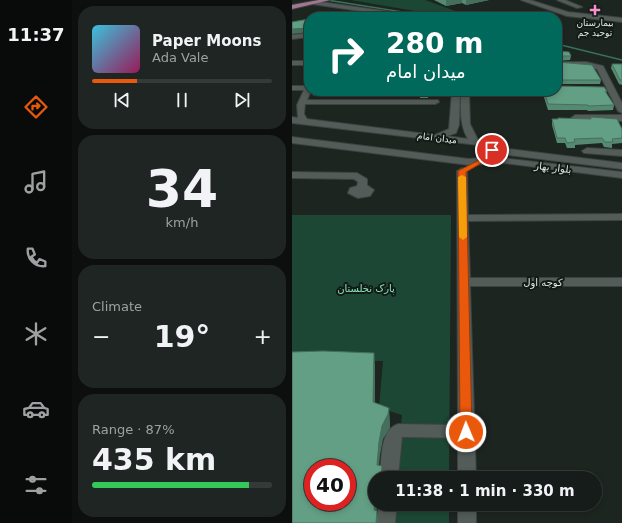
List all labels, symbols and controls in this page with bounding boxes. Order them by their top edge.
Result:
marker: بیمارستان توحید جم [589,4,601,16]
place label: بیمارستان توحید جم [576,18,614,39]
text: 11:37 [7,24,65,45]
text: 280 m [386,27,483,60]
icon: right [320,28,372,80]
text: Paper Moons [152,32,261,50]
text: Ada Vale [152,50,208,65]
text: میدان امام [386,61,466,82]
icon: previous [111,89,133,111]
icon: pause [171,89,193,111]
icon: next [231,89,253,111]
icon: directions [22,93,50,121]
street label: میدان امام [417,131,458,145]
pin [475,133,509,167]
icon: arrive [481,139,503,161]
text: 34 [146,159,218,219]
street label: بلوار بهار [533,160,572,176]
icon: music [22,168,50,196]
text: km/h [166,215,198,230]
icon: phone [22,244,50,272]
street label: کوچه اول [523,277,563,289]
park label: پارک نخلستان [337,283,395,295]
text: Climate [92,299,142,314]
text: 19° [154,319,210,354]
icon: climate [22,320,50,348]
text: − [92,324,110,349]
text: + [254,324,272,349]
icon: car [22,395,50,423]
position arrow [445,411,487,453]
text: Range · 87% [92,422,175,437]
text: 435 km [92,442,216,477]
speed limit sign: 40 [304,459,356,511]
icon: filters [22,471,50,499]
text: 11:38 · 1 min · 330 m [395,482,575,500]

